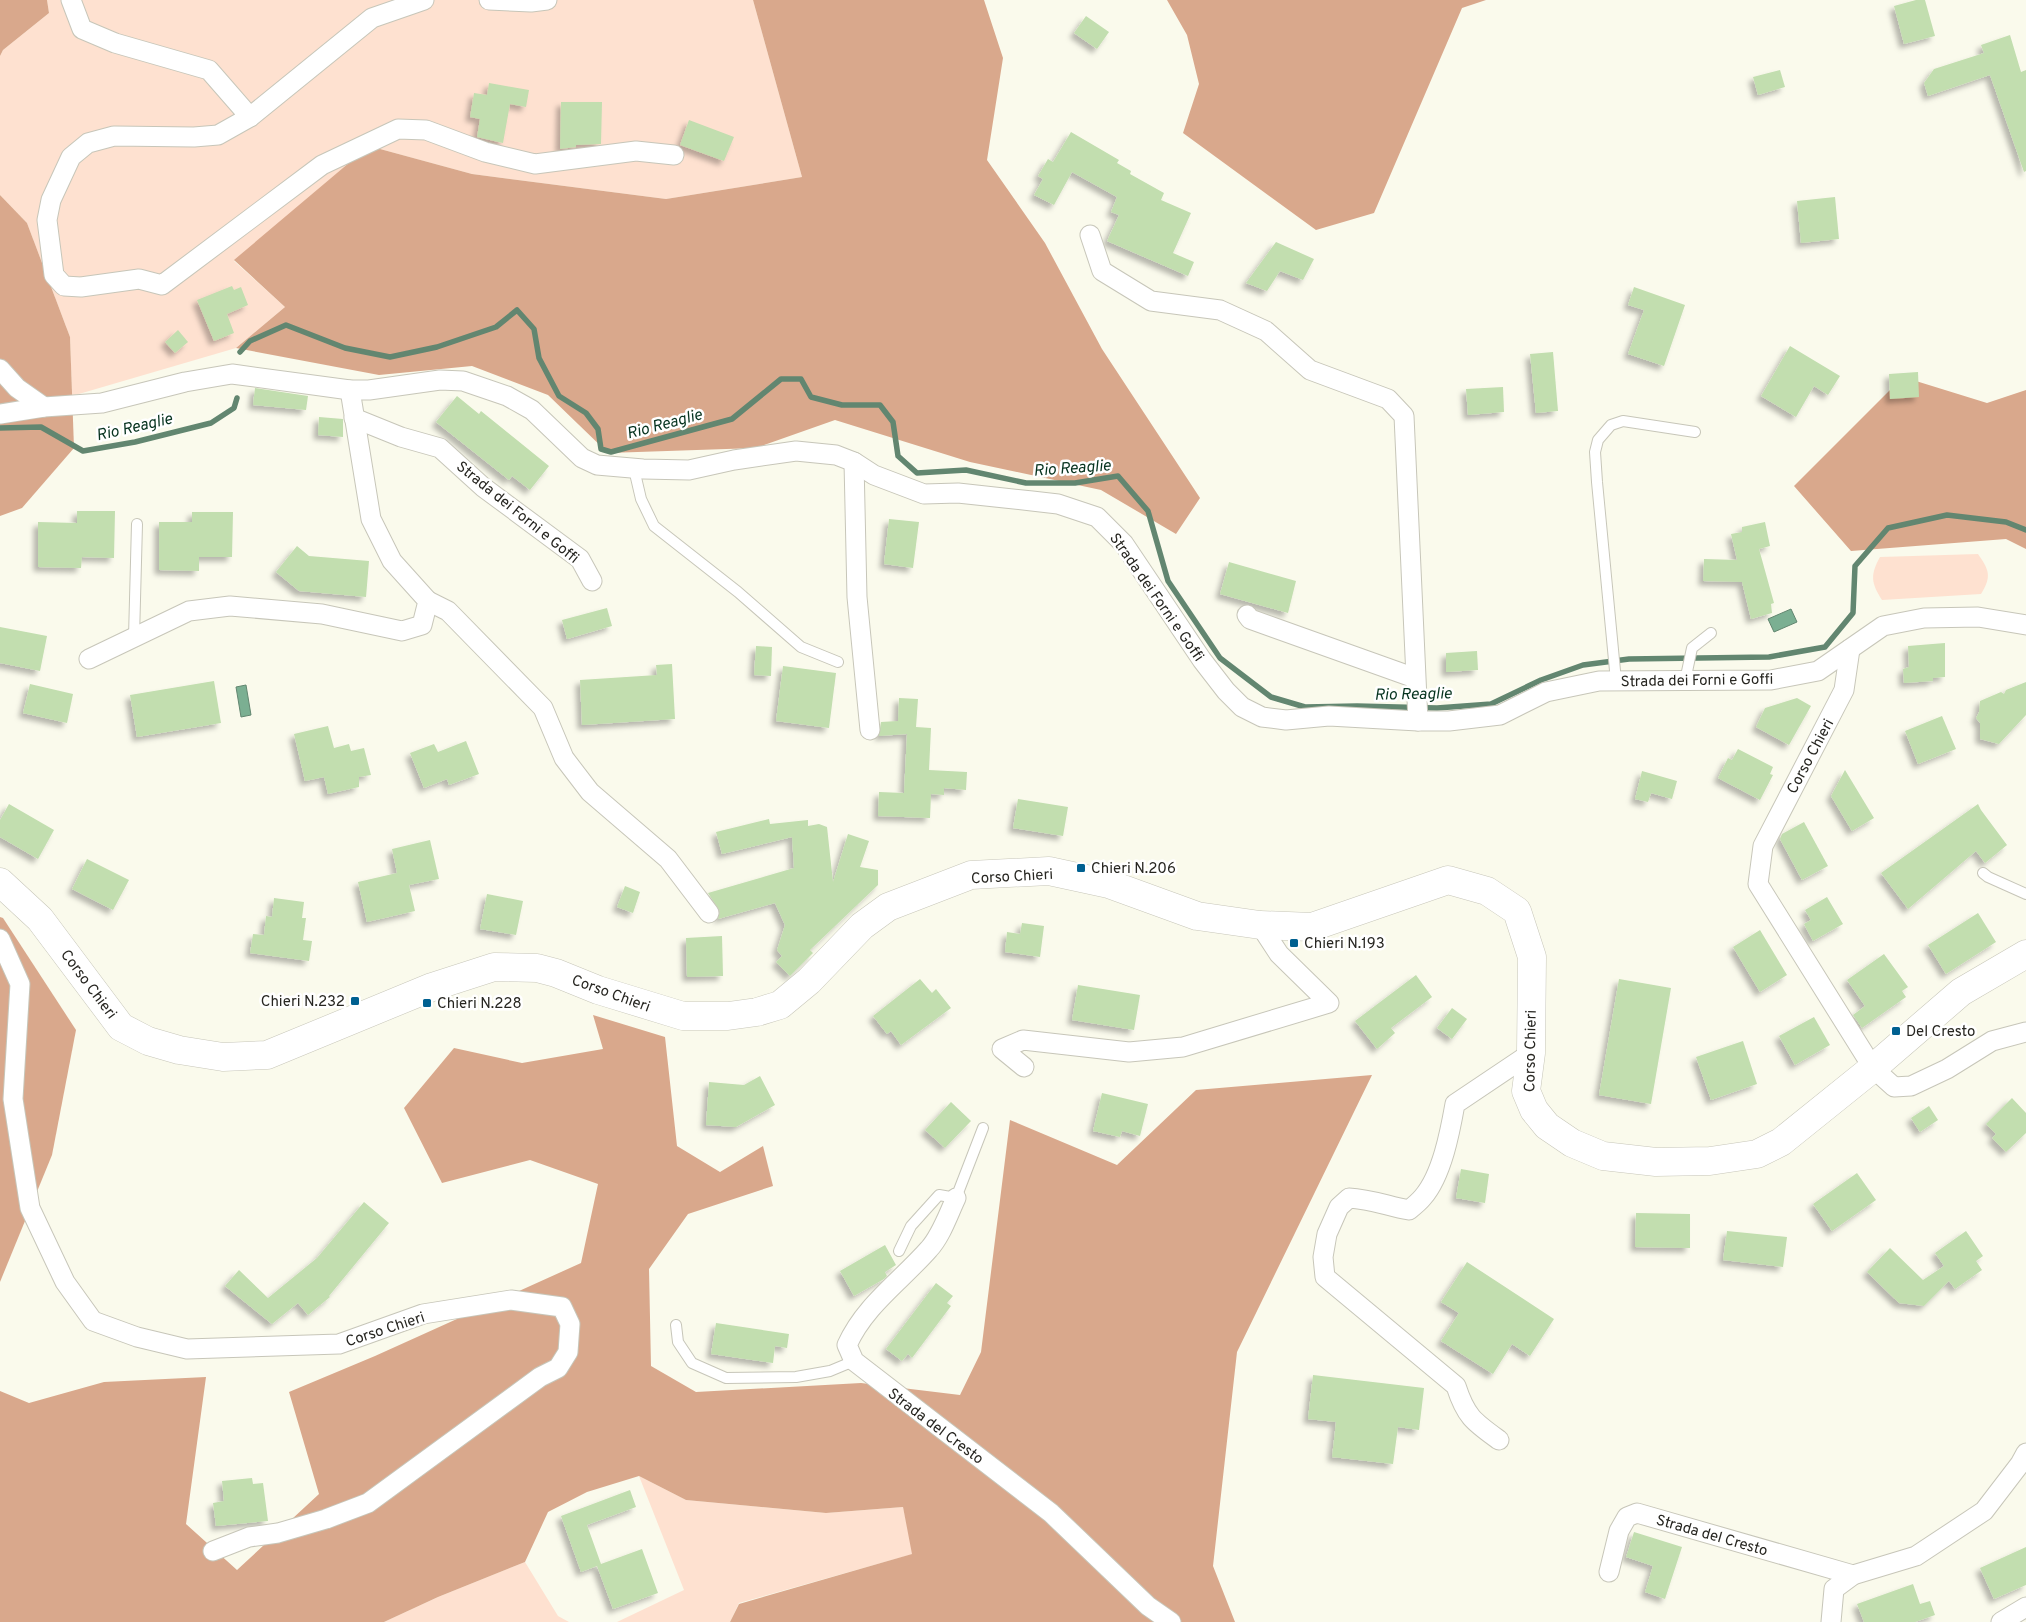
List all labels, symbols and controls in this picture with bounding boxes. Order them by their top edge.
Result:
water label: Rio Reaglie [625,405,705,445]
water label: Rio Reaglie [94,409,175,446]
water label: Rio Reaglie [1033,456,1112,482]
street label: Strada dei Forni e Goffi [452,458,582,569]
street label: Strada dei Forni e Goffi [1104,530,1207,666]
street label: Strada dei Forni e Goffi [1621,671,1773,692]
water label: Rio Reaglie [1374,684,1453,706]
street label: Corso Chieri [1784,716,1839,797]
place label: Chieri N.206 [1091,860,1176,879]
marker: Chieri N.206 [1075,862,1087,874]
street label: Corso Chieri [970,866,1054,889]
place label: Chieri N.193 [1304,935,1385,954]
marker: Chieri N.193 [1288,937,1300,949]
street label: Corso Chieri [55,946,120,1023]
street label: Corso Chieri [569,971,652,1017]
place label: Chieri N.232 [261,993,345,1012]
marker: Chieri N.232 [349,995,361,1007]
place label: Chieri N.228 [437,995,522,1014]
marker: Chieri N.228 [421,997,433,1009]
street label: Corso Chieri [1521,1010,1542,1092]
place label: Del Cresto [1906,1023,1975,1042]
marker: Del Cresto [1890,1025,1902,1037]
street label: Corso Chieri [343,1309,428,1352]
street label: Strada del Cresto [883,1385,987,1469]
street label: Strada del Cresto [1654,1511,1770,1561]

